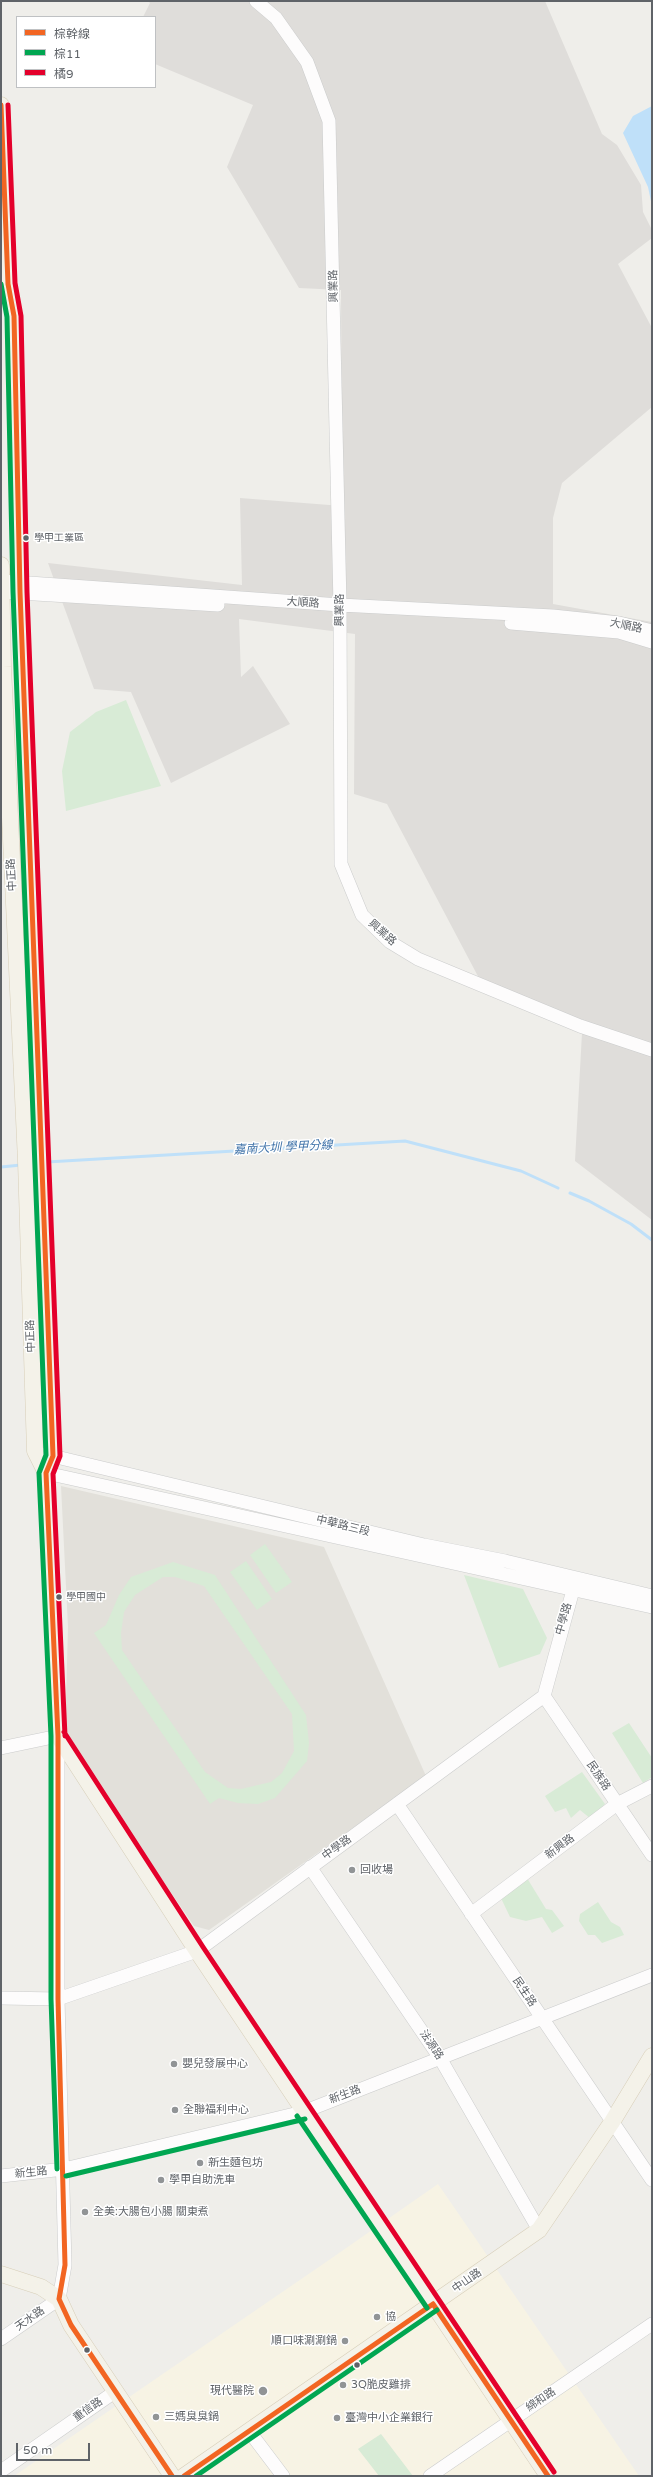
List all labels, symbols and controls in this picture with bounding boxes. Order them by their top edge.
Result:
legend [16,16,156,88]
text: 棕幹線 [54,27,90,41]
text: 棕11 [54,47,81,61]
text: 橘9 [54,67,74,81]
street label: 興業路 [327,269,341,303]
place label: 學甲工業區 [34,532,84,544]
marker: 學甲工業區 [21,533,31,543]
street label: 興業路 [333,594,347,626]
street label: 大順路 [286,595,320,611]
street label: 大順路 [608,616,644,636]
street label: 中正路 [5,858,19,892]
street label: 興業路 [365,917,399,949]
water label: 嘉南大圳 學甲分線 [233,1138,333,1158]
street label: 中正路 [24,1319,38,1353]
street label: 中華路三段 [315,1513,371,1539]
place label: 學甲國中 [66,1591,106,1603]
marker: 學甲國中 [54,1592,64,1602]
street label: 中學路 [553,1601,575,1637]
street label: 民族路 [583,1759,613,1793]
street label: 新興路 [543,1832,577,1862]
street label: 中學路 [320,1833,354,1863]
place label: 回收場 [360,1863,393,1877]
marker: 回收場 [347,1865,357,1875]
street label: 民生路 [509,1975,539,2009]
street label: 法源路 [416,2028,446,2062]
place label: 嬰兒發展中心 [182,2057,248,2071]
marker: 嬰兒發展中心 [169,2059,179,2069]
street label: 新生路 [327,2083,363,2107]
place label: 全聯福利中心 [183,2103,249,2117]
marker: 全聯福利中心 [170,2105,180,2115]
place label: 新生麵包坊 [208,2156,263,2170]
marker: 新生麵包坊 [195,2158,205,2168]
street label: 新生路 [14,2165,48,2181]
place label: 學甲自助洗車 [169,2173,235,2187]
marker: 學甲自助洗車 [156,2175,166,2185]
place label: 全美:大腸包小腸 關東煮 [93,2205,209,2219]
marker: 全美:大腸包小腸 關東煮 [80,2207,90,2217]
street label: 中山路 [450,2266,484,2296]
street label: 天水路 [13,2304,47,2334]
place label: 協 [385,2310,396,2324]
marker: 協 [372,2312,382,2322]
place label: 順口味涮涮鍋 [271,2334,337,2348]
marker: 順口味涮涮鍋 [340,2336,350,2346]
unlabelled marker [82,2345,92,2355]
unlabelled marker [352,2360,362,2370]
place label: 3Q脆皮雞排 [351,2378,411,2392]
marker: 3Q脆皮雞排 [338,2380,348,2390]
place label: 現代醫院 [210,2384,254,2398]
marker: 現代醫院 [257,2385,269,2397]
street label: 綿和路 [524,2385,558,2415]
street label: 重信路 [71,2395,105,2425]
place label: 三媽臭臭鍋 [164,2410,219,2424]
place label: 臺灣中小企業銀行 [345,2411,433,2425]
marker: 三媽臭臭鍋 [151,2412,161,2422]
marker: 臺灣中小企業銀行 [332,2413,342,2423]
scale bar [18,2435,92,2461]
text: 50 m [23,2443,52,2457]

